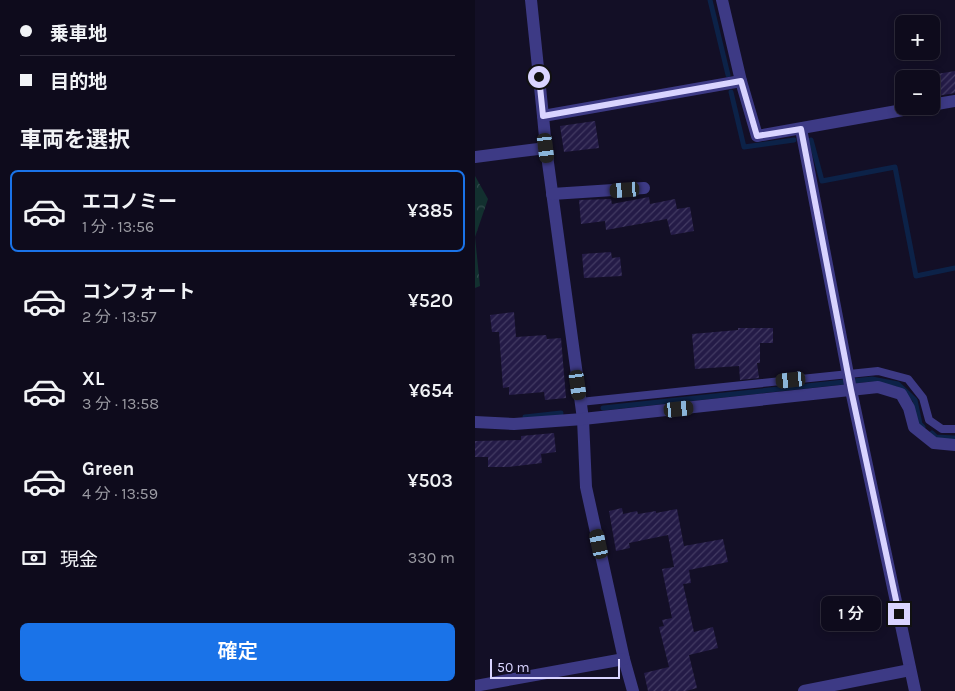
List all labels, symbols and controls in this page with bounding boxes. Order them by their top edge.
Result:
map controls [895,15,940,115]
button: + [895,15,940,60]
text: 乗車地 [50,23,107,45]
route start [528,66,550,88]
button: − [895,70,940,115]
text: 目的地 [50,71,107,93]
text: 車両を選択 [20,127,130,153]
car [536,132,555,164]
car [609,181,640,199]
icon: car [22,189,67,234]
text: エコノミー [82,191,177,213]
text: ¥385 [407,200,453,222]
text: 1 分 · 13:56 [82,217,154,236]
icon: car [22,279,67,324]
text: コンフォート [82,281,195,303]
text: ¥520 [408,290,453,312]
text: 2 分 · 13:57 [82,307,157,326]
text: XL [82,368,104,390]
icon: car [22,369,67,414]
car [568,369,587,401]
car [775,371,806,389]
text: ¥654 [409,380,453,402]
text: 3 分 · 13:58 [82,394,159,413]
car [663,400,694,418]
text: Green [82,458,134,480]
icon: car [22,459,67,504]
text: ¥503 [408,470,453,492]
text: 4 分 · 13:59 [82,484,158,503]
car [588,528,609,560]
icon: cash [20,544,48,572]
text: 330 m [408,548,455,567]
text: 現金 [60,549,98,571]
callout: 1 分 [821,596,881,632]
route end [888,603,910,625]
text: 1 分 [838,604,864,623]
button: 確定 [20,623,455,681]
scale bar [490,656,620,679]
text: 50 m [497,659,530,676]

